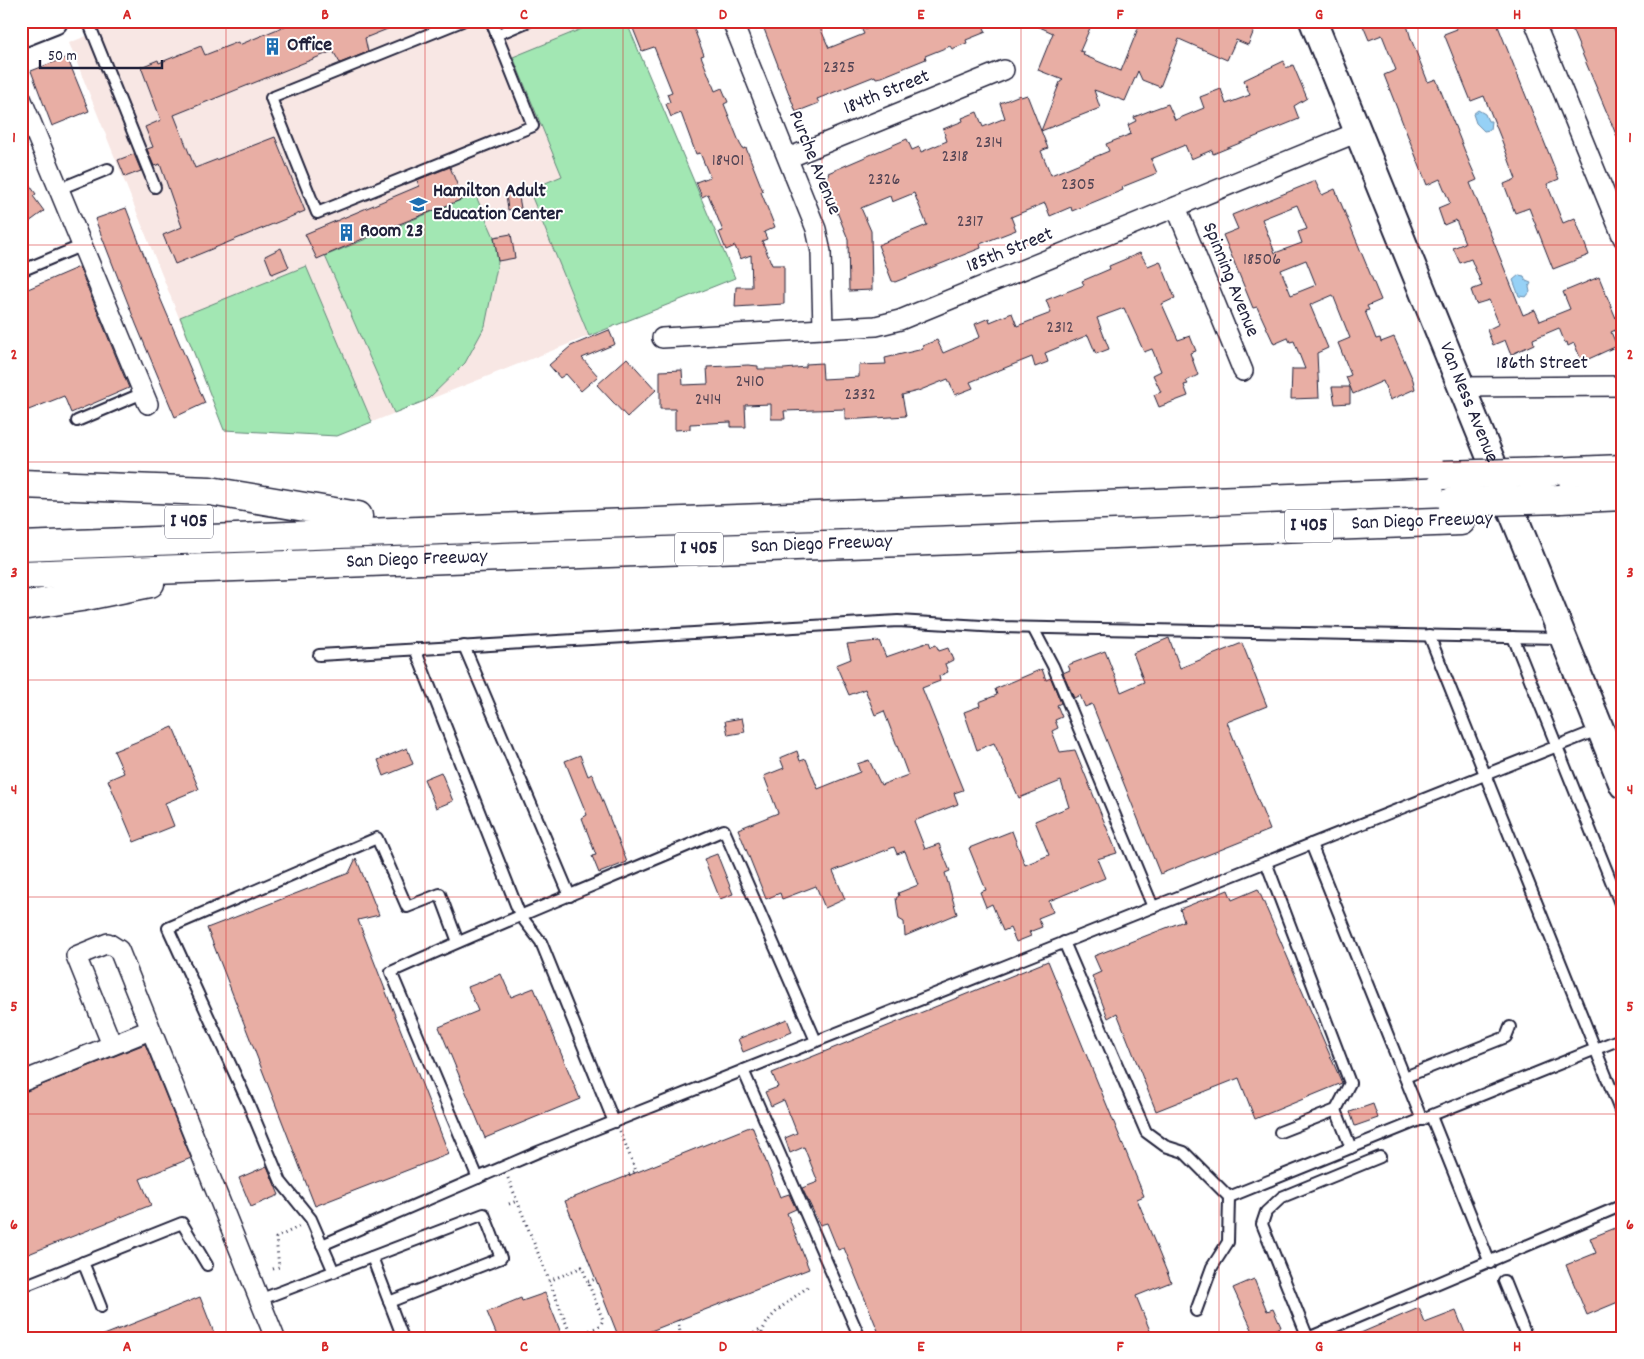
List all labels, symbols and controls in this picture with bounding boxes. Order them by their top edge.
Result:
text: A [123,4,132,27]
text: B [321,4,329,27]
text: C [520,4,528,27]
text: D [719,4,728,27]
text: E [917,4,925,27]
text: F [1116,4,1124,27]
text: G [1315,4,1323,27]
text: H [1513,4,1521,27]
place label: Office [287,32,332,60]
building icon: Office [263,36,283,56]
scale bar [40,38,162,70]
text: 50 m [48,46,77,68]
house number: 2325 [823,56,855,81]
street label: 184th Street [840,63,934,123]
street label: Purche Avenue [780,107,848,220]
text: 1 [12,127,16,150]
text: 1 [1628,127,1632,150]
house number: 2314 [975,131,1003,156]
house number: 2318 [941,145,969,170]
house number: 18401 [712,149,744,174]
house number: 2326 [868,168,900,193]
house number: 2305 [1061,173,1095,198]
place label: Hamilton Adult Education Center [433,178,563,229]
school or university icon: Hamilton Adult Education Center [409,194,429,214]
house number: 2317 [957,210,983,235]
place label: Room 23 [360,218,423,246]
street label: Spinning Avenue [1194,219,1266,342]
street label: 185th Street [962,221,1058,281]
building icon: Room 23 [336,222,356,242]
house number: 18506 [1243,248,1281,273]
house number: 2312 [1046,316,1074,341]
street label: Van Ness Avenue [1431,338,1505,467]
text: 2 [11,344,18,367]
text: 2 [1627,344,1634,367]
street label: 186th Street [1496,350,1588,378]
house number: 2410 [735,370,765,395]
house number: 2332 [844,383,876,408]
house number: 2414 [695,388,721,413]
road number: I 405 [165,506,213,538]
street label: San Diego Freeway [1351,506,1494,538]
road number: I 405 [1285,510,1333,542]
street label: San Diego Freeway [750,528,894,562]
road number: I 405 [675,532,723,566]
street label: San Diego Freeway [345,543,489,577]
text: 3 [10,562,18,585]
text: 3 [1626,562,1634,585]
text: 4 [11,779,17,802]
text: 4 [1627,779,1633,802]
text: 5 [10,996,18,1019]
text: 5 [1626,996,1634,1019]
text: 6 [10,1214,18,1237]
text: 6 [1626,1214,1634,1237]
text: A [123,1336,132,1359]
text: B [321,1336,329,1359]
text: C [520,1336,528,1359]
text: D [719,1336,728,1359]
text: E [917,1336,925,1359]
text: F [1116,1336,1124,1359]
text: G [1315,1336,1323,1359]
text: H [1513,1336,1521,1359]

